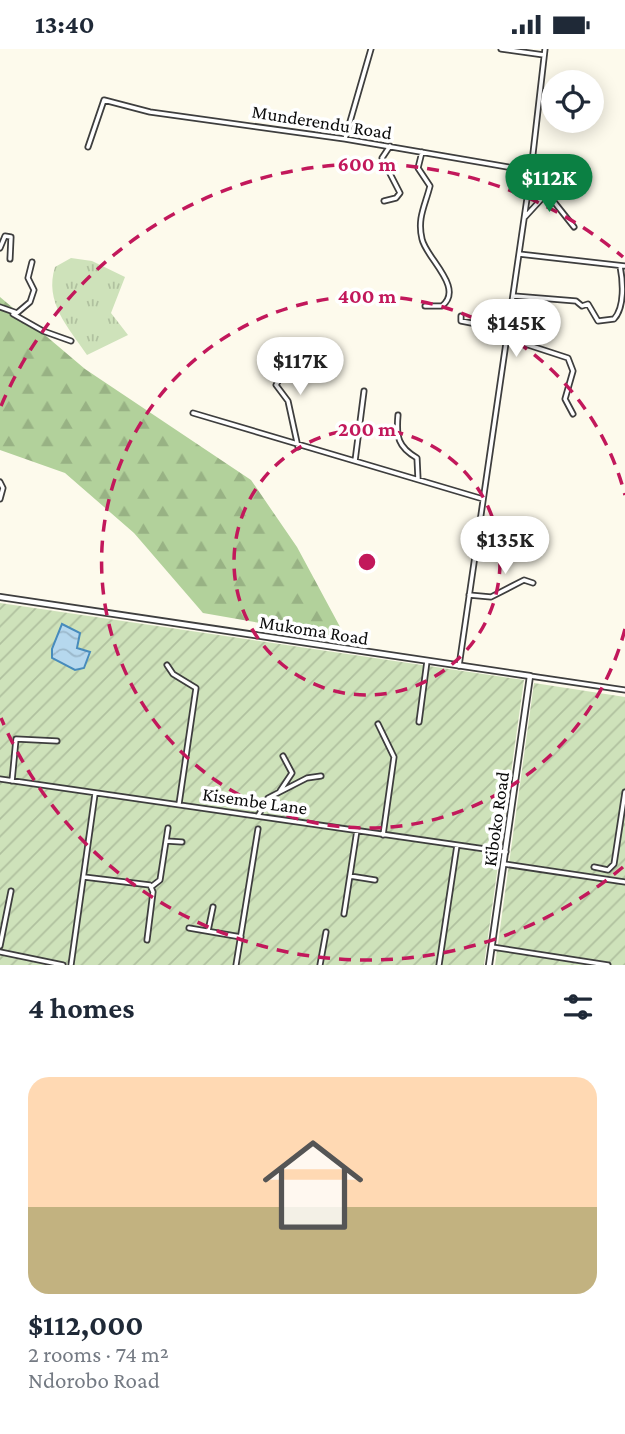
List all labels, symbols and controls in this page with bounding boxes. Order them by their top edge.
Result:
text: 13:40 [35,10,94,39]
map controls [541,70,604,133]
button: locate [541,70,604,133]
street label: Munderendu Road [250,101,394,143]
text: 600 m [338,152,397,176]
pin: $112K [500,155,598,214]
text: $112K [521,164,577,190]
text: 400 m [338,284,397,308]
pin: $145K [467,299,565,359]
text: $145K [487,309,545,335]
pin: $117K [251,337,349,397]
text: $117K [273,347,327,373]
text: 200 m [338,417,396,441]
pin: $135K [456,517,554,576]
text: $135K [476,526,534,552]
centre of rings [355,550,379,574]
street label: Mukoma Road [258,611,370,649]
street label: Kiboko Road [479,770,513,868]
street label: Kisembe Lane [201,783,309,819]
icon: filters [559,988,597,1026]
text: 4 homes [28,991,134,1024]
icon: home [250,1122,376,1248]
text: $112,000 [28,1308,144,1341]
text: 2 rooms · 74 m² [28,1341,169,1367]
text: Ndorobo Road [28,1367,160,1393]

